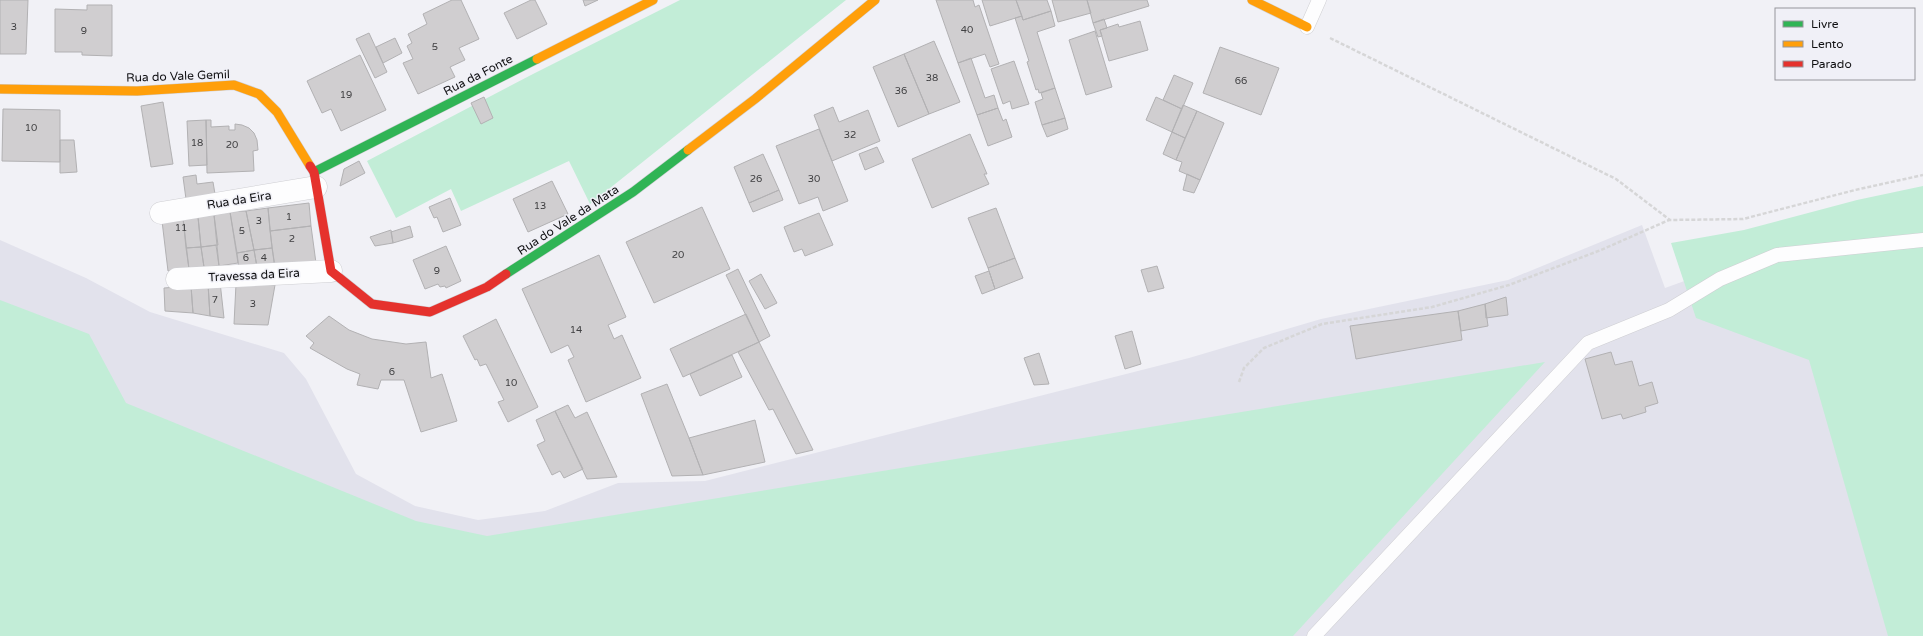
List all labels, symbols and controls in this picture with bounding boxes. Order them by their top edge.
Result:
legend [1775,8,1915,80]
text: Livre [1811,17,1839,31]
house number: 3 [11,21,17,33]
house number: 40 [961,24,973,36]
house number: 9 [81,25,87,37]
text: Lento [1811,37,1844,51]
house number: 5 [432,41,438,53]
street label: Rua da Fonte [441,51,515,98]
text: Parado [1811,57,1852,71]
street label: Rua do Vale Gemil [126,67,230,85]
house number: 38 [926,72,938,84]
house number: 66 [1235,75,1247,87]
house number: 36 [895,85,907,97]
house number: 19 [340,89,352,101]
house number: 10 [25,122,37,134]
house number: 32 [844,129,856,141]
house number: 18 [191,137,203,149]
house number: 20 [226,139,238,151]
house number: 26 [750,173,762,185]
house number: 30 [808,173,820,185]
street label: Rua do Vale da Mata [515,182,621,258]
street label: Rua da Eira [206,188,272,212]
house number: 13 [534,200,546,212]
house number: 1 [286,211,292,223]
house number: 3 [256,215,262,227]
house number: 11 [175,222,187,234]
house number: 5 [239,225,245,237]
house number: 2 [289,233,295,245]
house number: 20 [672,249,684,261]
house number: 6 [243,252,249,264]
house number: 4 [261,252,267,264]
house number: 9 [434,265,440,277]
street label: Travessa da Eira [208,266,300,284]
house number: 7 [212,294,218,306]
house number: 3 [250,298,256,310]
house number: 14 [570,324,582,336]
house number: 6 [389,366,395,378]
house number: 10 [505,377,517,389]

